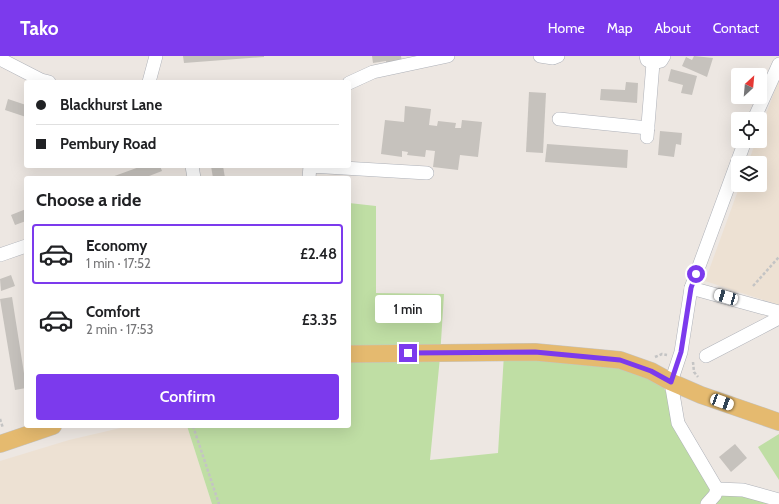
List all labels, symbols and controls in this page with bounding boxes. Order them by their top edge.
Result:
text: Tako [20,17,59,40]
text: Home [548,19,585,37]
text: Map [607,19,632,37]
text: About [654,19,691,37]
text: Contact [713,19,759,37]
north arrow [731,68,767,104]
map controls [731,68,767,192]
text: Blackhurst Lane [60,96,162,114]
button: locate [731,112,767,148]
text: Pembury Road [60,135,156,153]
button: layers [731,156,767,192]
text: Choose a ride [36,189,141,211]
icon: car [38,236,74,272]
text: Economy [86,237,147,255]
text: £2.48 [300,245,337,263]
text: 1 min · 17:52 [86,255,151,271]
route start [687,265,705,283]
car [713,288,739,306]
callout: 1 min [375,295,441,323]
text: 1 min [393,301,423,317]
icon: car [38,302,74,338]
text: Comfort [86,303,140,321]
text: £3.35 [302,311,337,329]
text: 2 min · 17:53 [86,321,154,337]
route end [399,344,417,362]
button: Confirm [36,374,339,420]
car [709,392,735,412]

